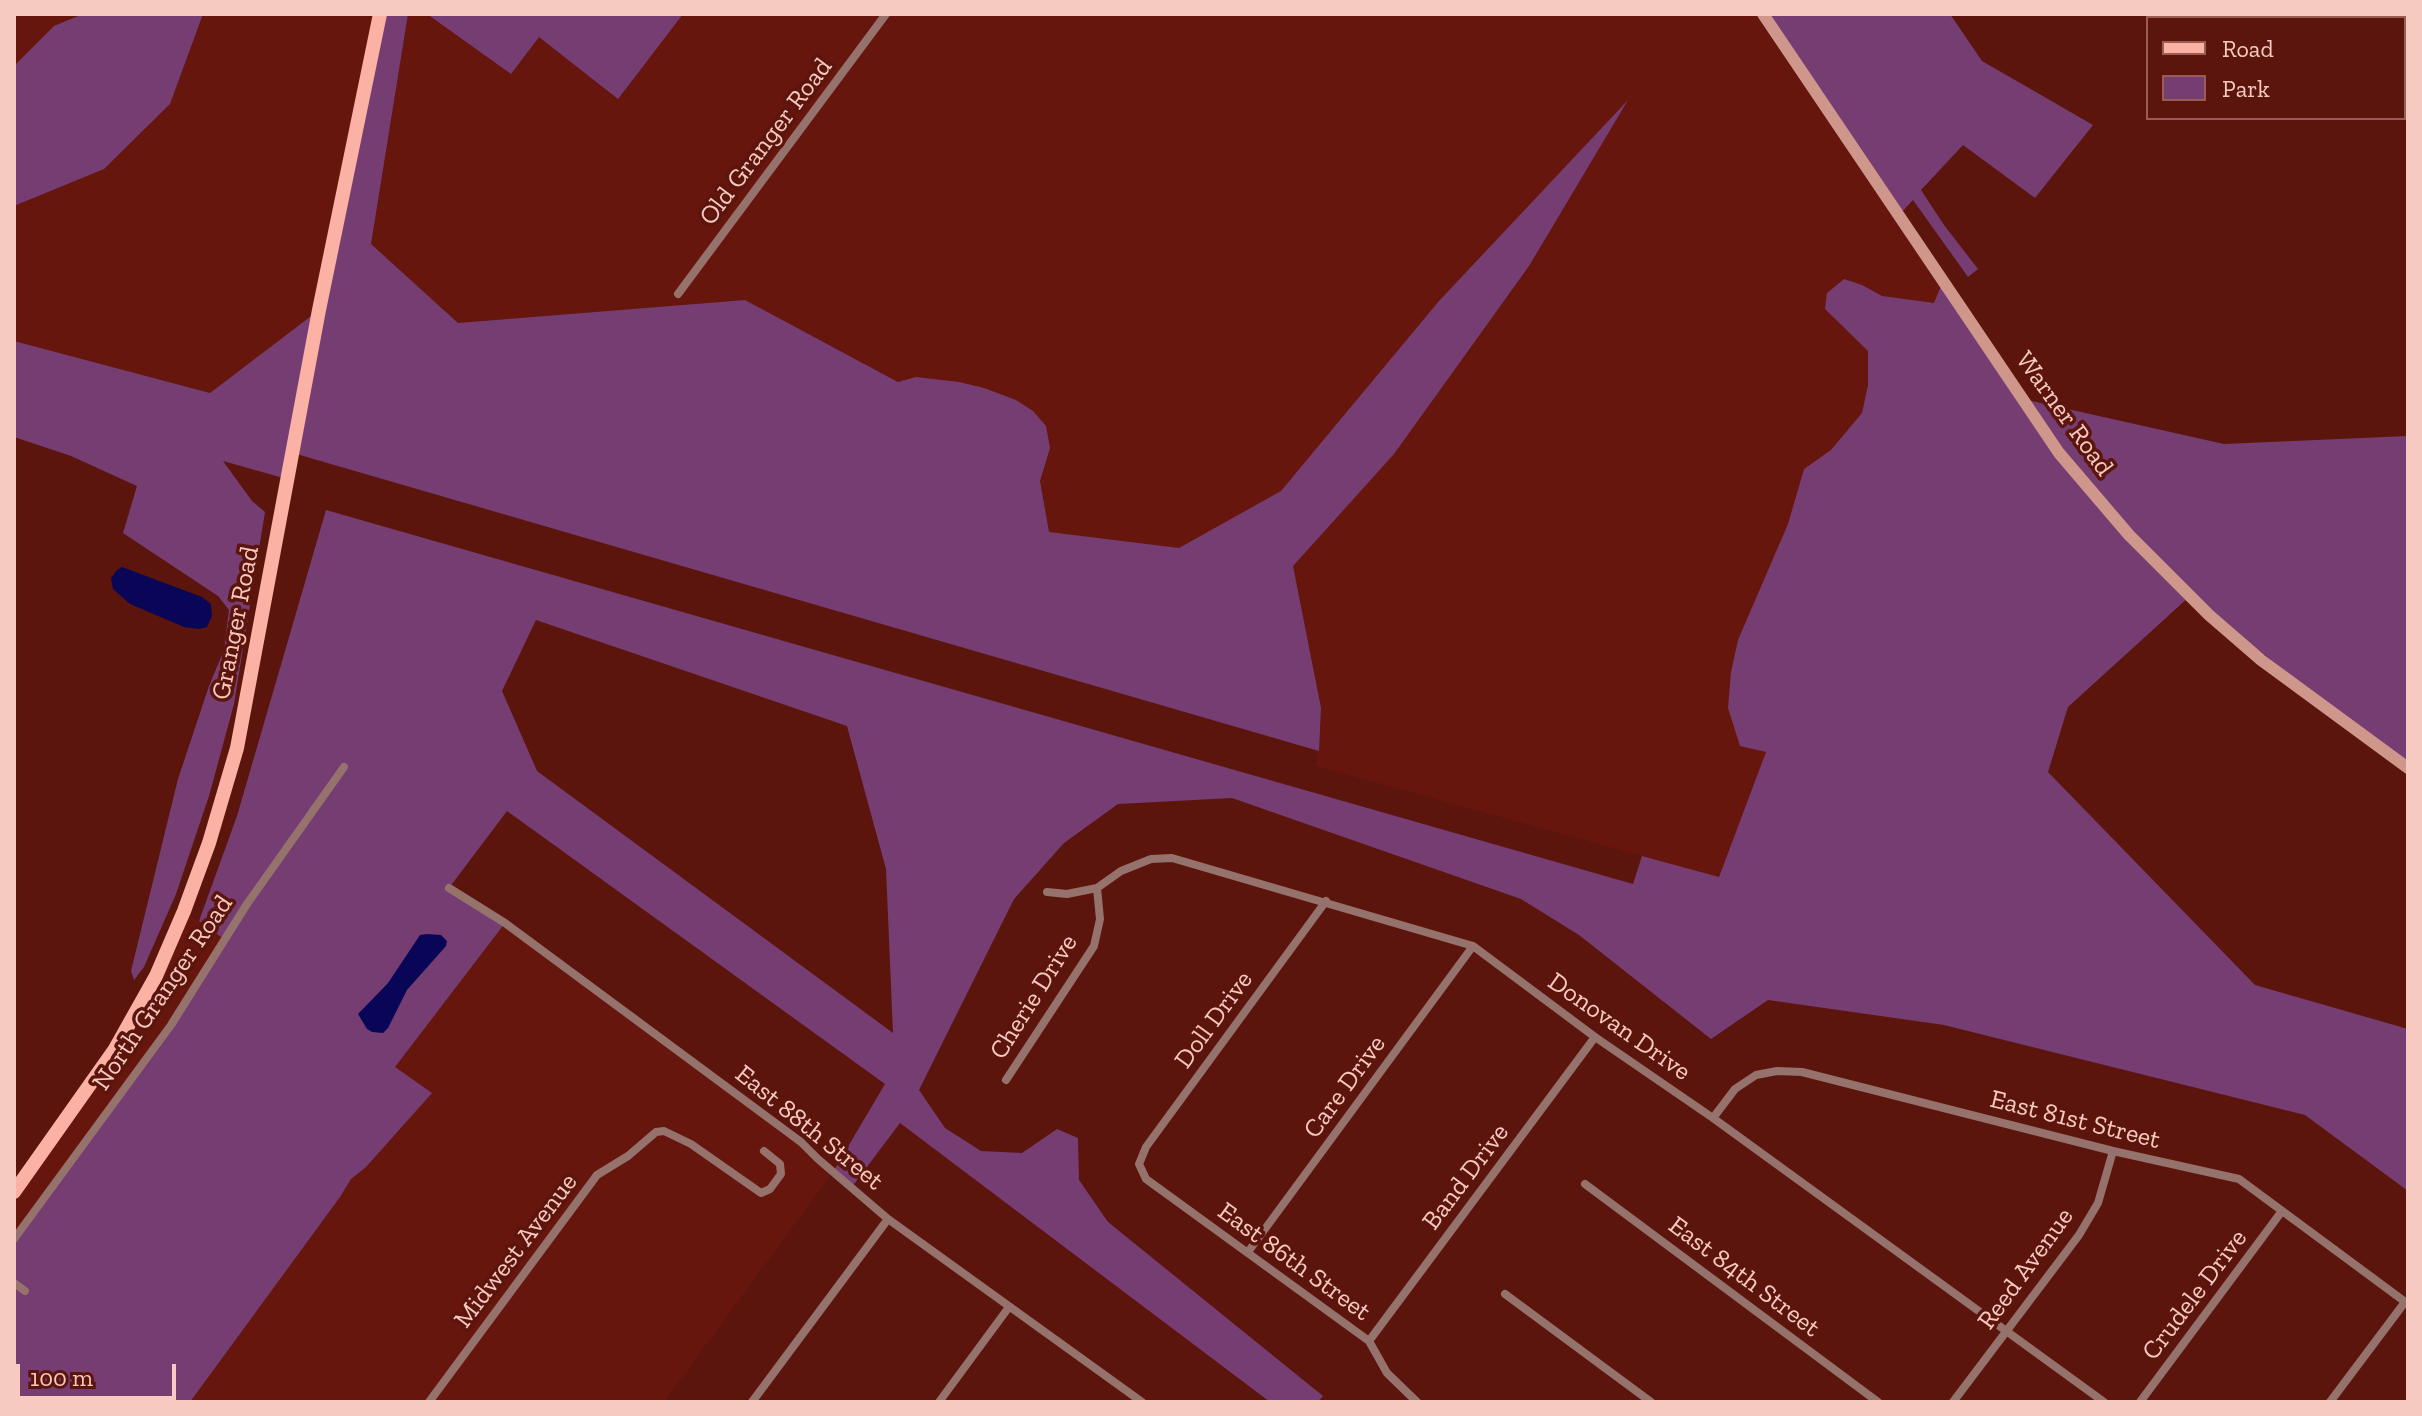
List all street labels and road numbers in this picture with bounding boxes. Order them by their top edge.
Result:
street label: Old Granger Road [693,52,839,232]
street label: Warner Road [2008,346,2120,482]
street label: Granger Road [206,544,266,702]
street label: North Granger Road [86,890,240,1096]
street label: Cherie Drive [983,929,1085,1065]
street label: Doll Drive [1168,965,1260,1075]
street label: Donovan Drive [1542,966,1696,1088]
street label: Care Drive [1297,1029,1393,1145]
street label: East 88th Street [729,1059,889,1197]
street label: East 81st Street [1987,1084,2163,1156]
street label: Band Drive [1416,1118,1516,1236]
street label: Midwest Avenue [448,1168,584,1334]
street label: East 86th Street [1212,1196,1376,1328]
street label: Reed Avenue [1971,1202,2081,1336]
street label: East 84th Street [1662,1210,1826,1344]
street label: Crudele Drive [2136,1224,2254,1366]

